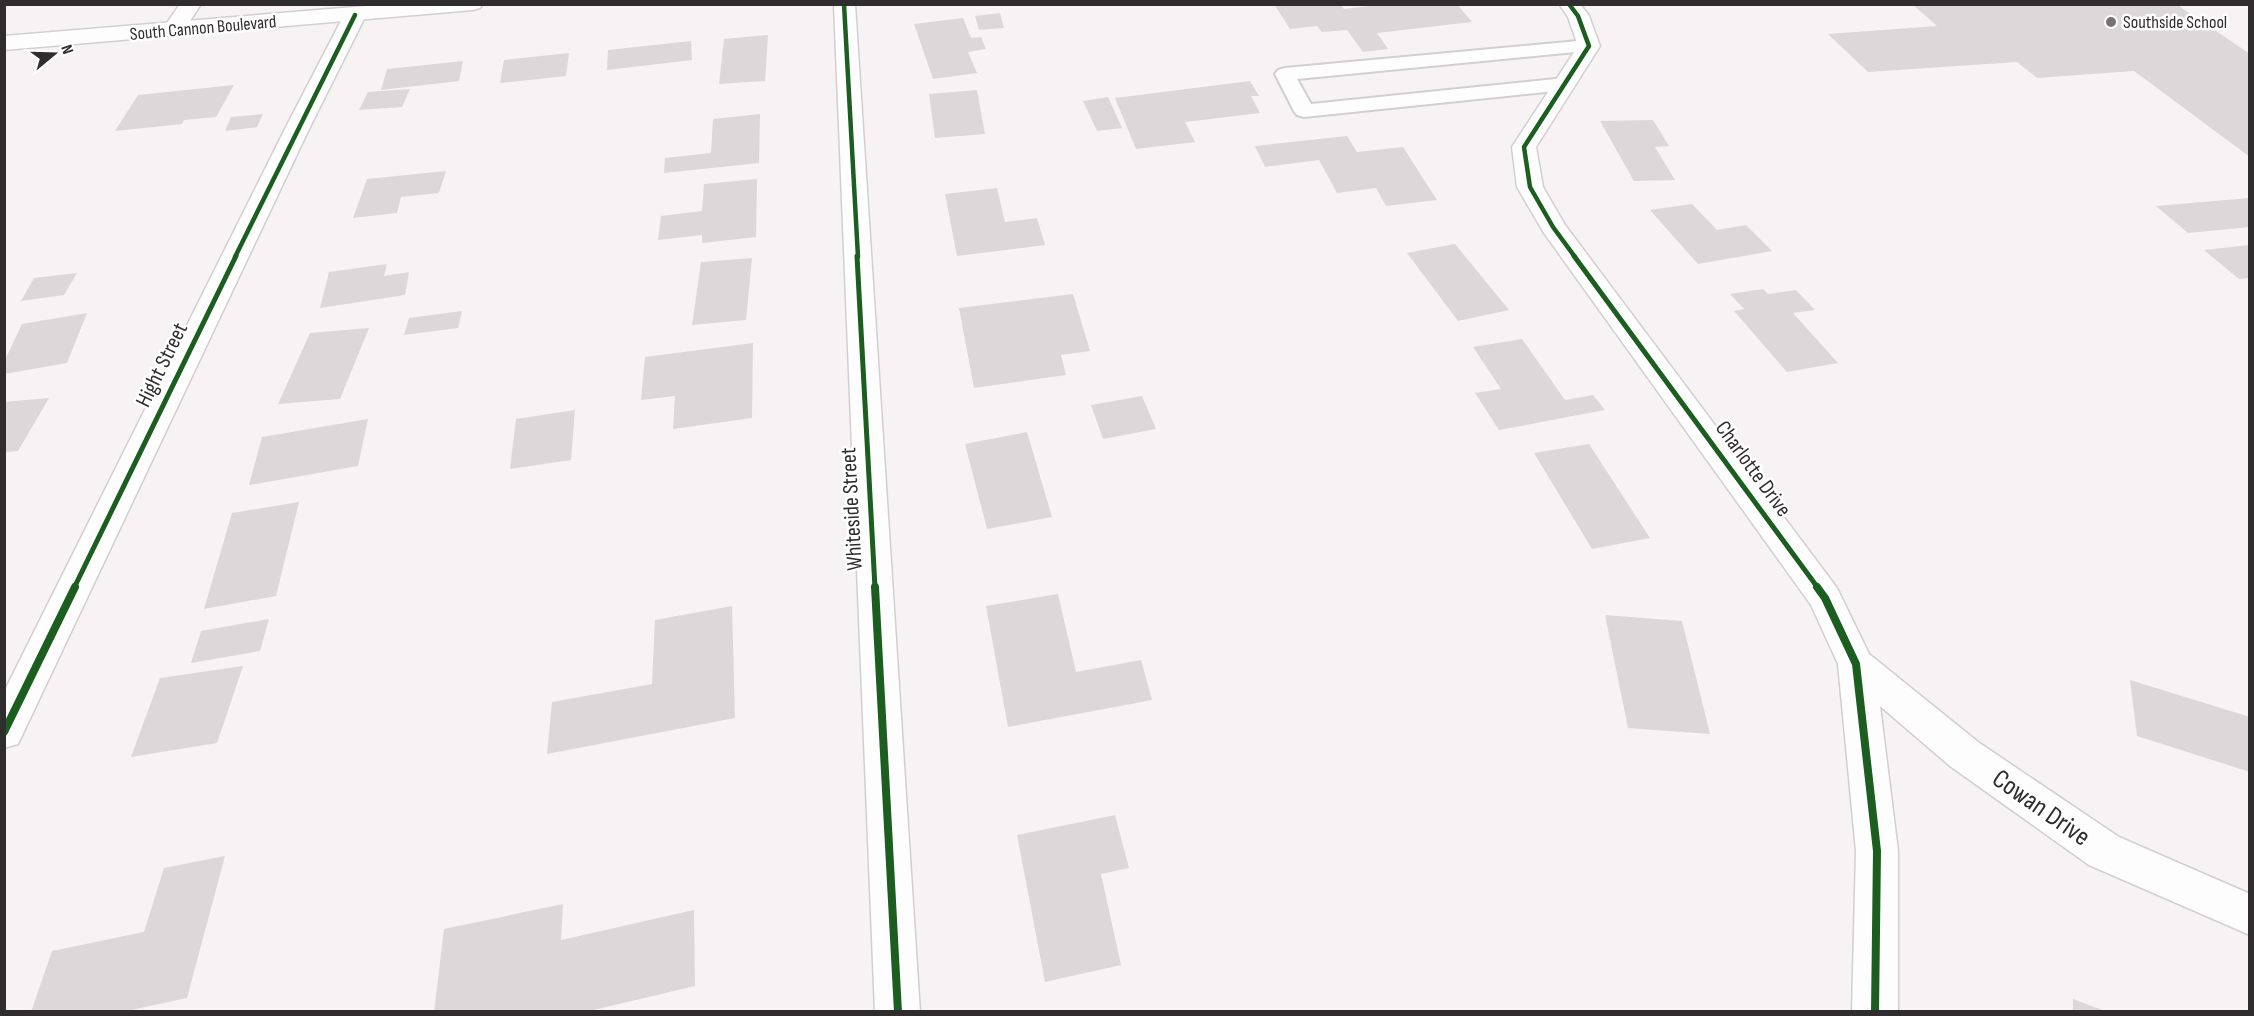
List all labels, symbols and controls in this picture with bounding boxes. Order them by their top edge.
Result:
street label: South Cannon Boulevard [129,11,277,45]
place label: Southside School [2123,12,2227,33]
marker: Southside School [2104,15,2118,29]
north arrow [24,24,84,84]
text: N [56,42,77,57]
street label: Hight Street [130,318,194,411]
street label: Charlotte Drive [1709,416,1797,522]
street label: Whiteside Street [835,447,869,571]
street label: Cowan Drive [1986,763,2096,853]

